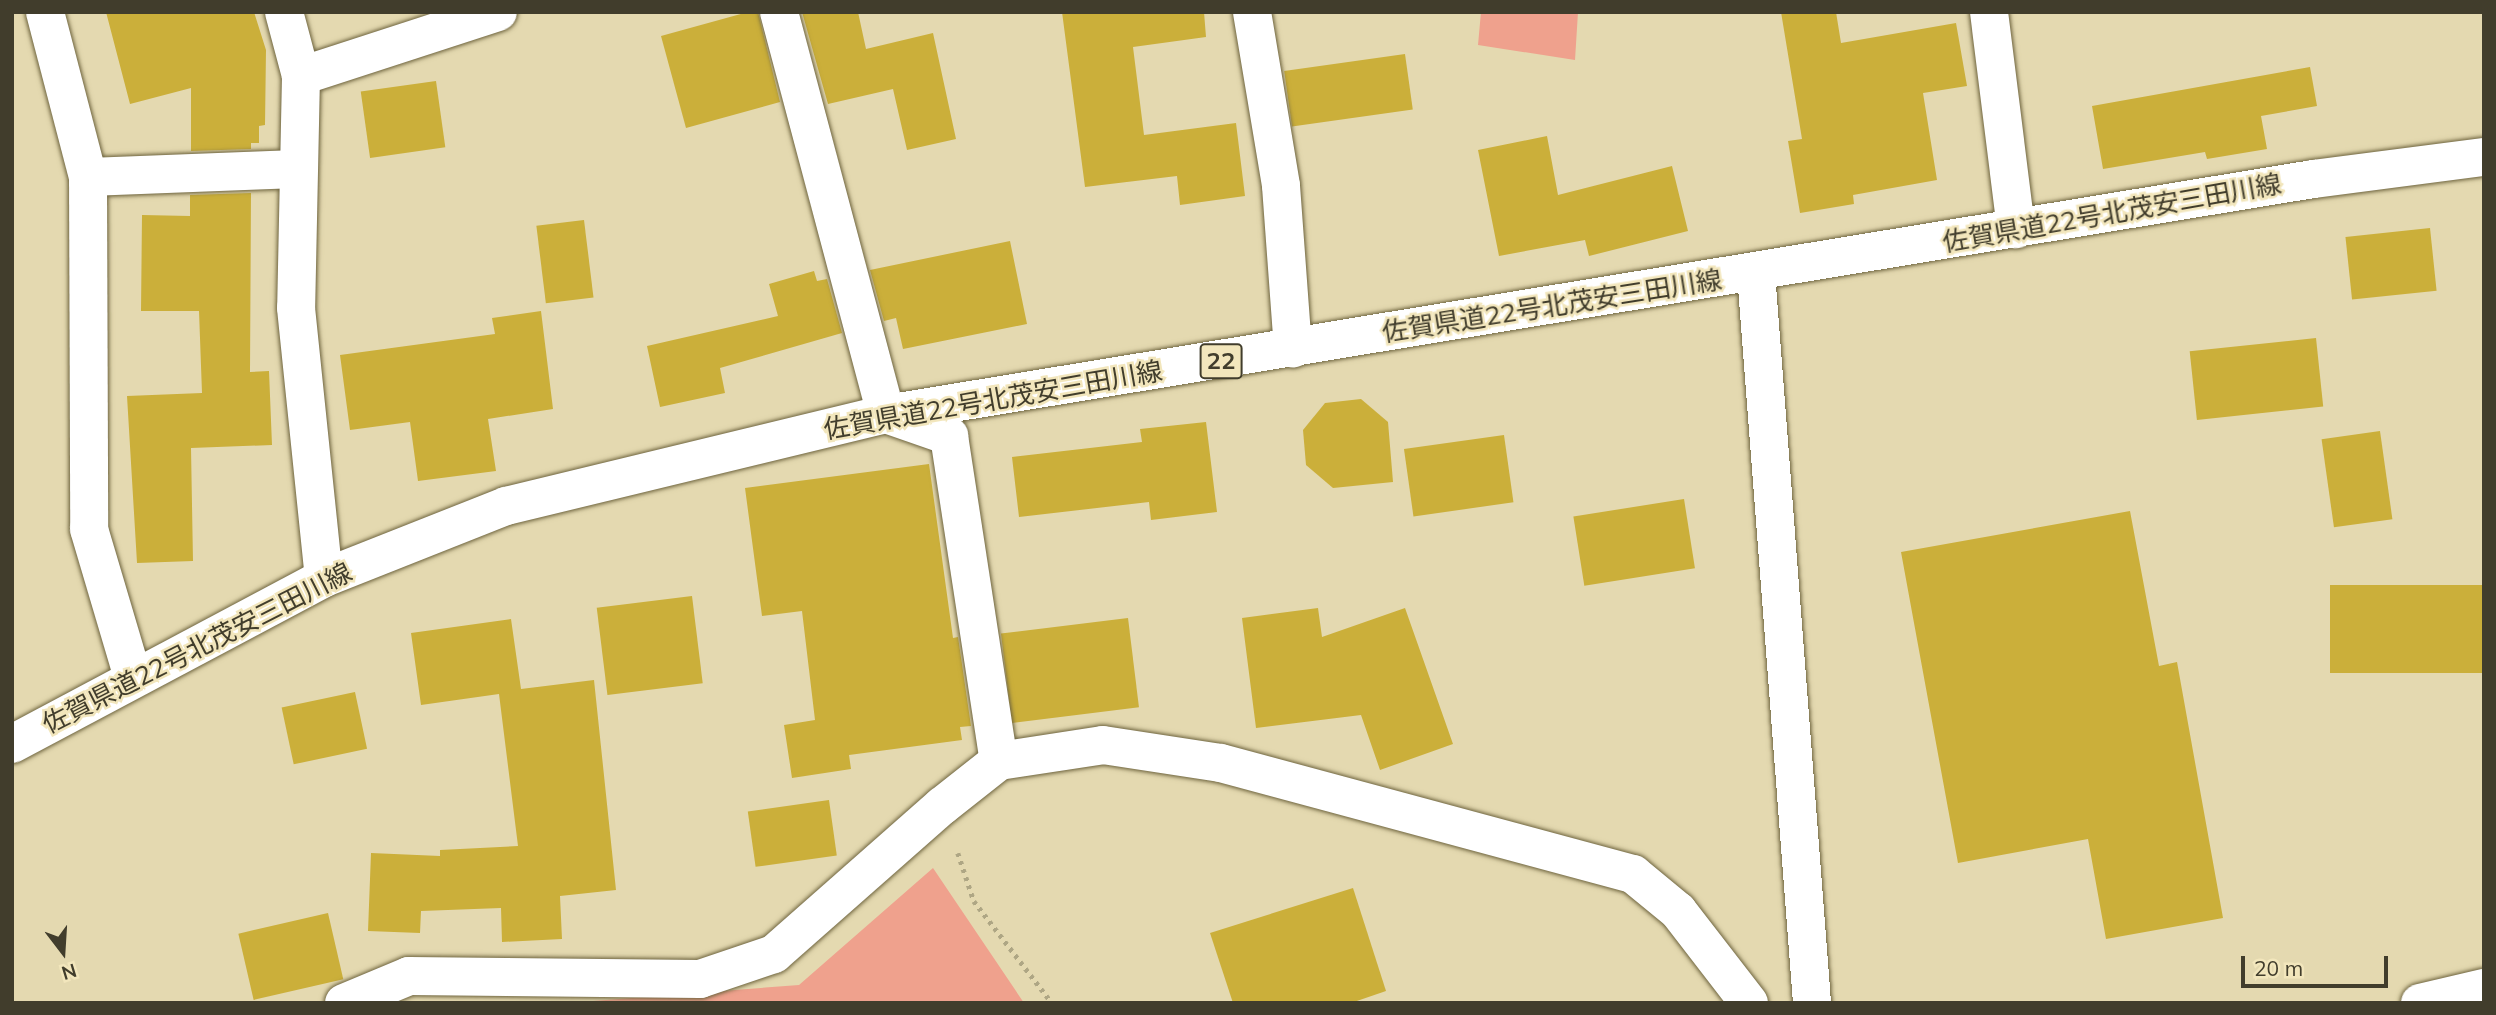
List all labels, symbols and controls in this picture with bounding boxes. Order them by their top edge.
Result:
street label: 佐賀県道22号北茂安三田川線 [1940,168,2284,258]
street label: 佐賀県道22号北茂安三田川線 [1380,264,1724,348]
road number: 22 [1198,340,1244,382]
street label: 佐賀県道22号北茂安三田川線 [821,355,1165,445]
street label: 佐賀県道22号北茂安三田川線 [37,556,357,740]
north arrow [28,917,98,987]
scale bar [2244,942,2391,986]
text: 20 m [2254,955,2303,981]
text: N [59,959,80,986]

